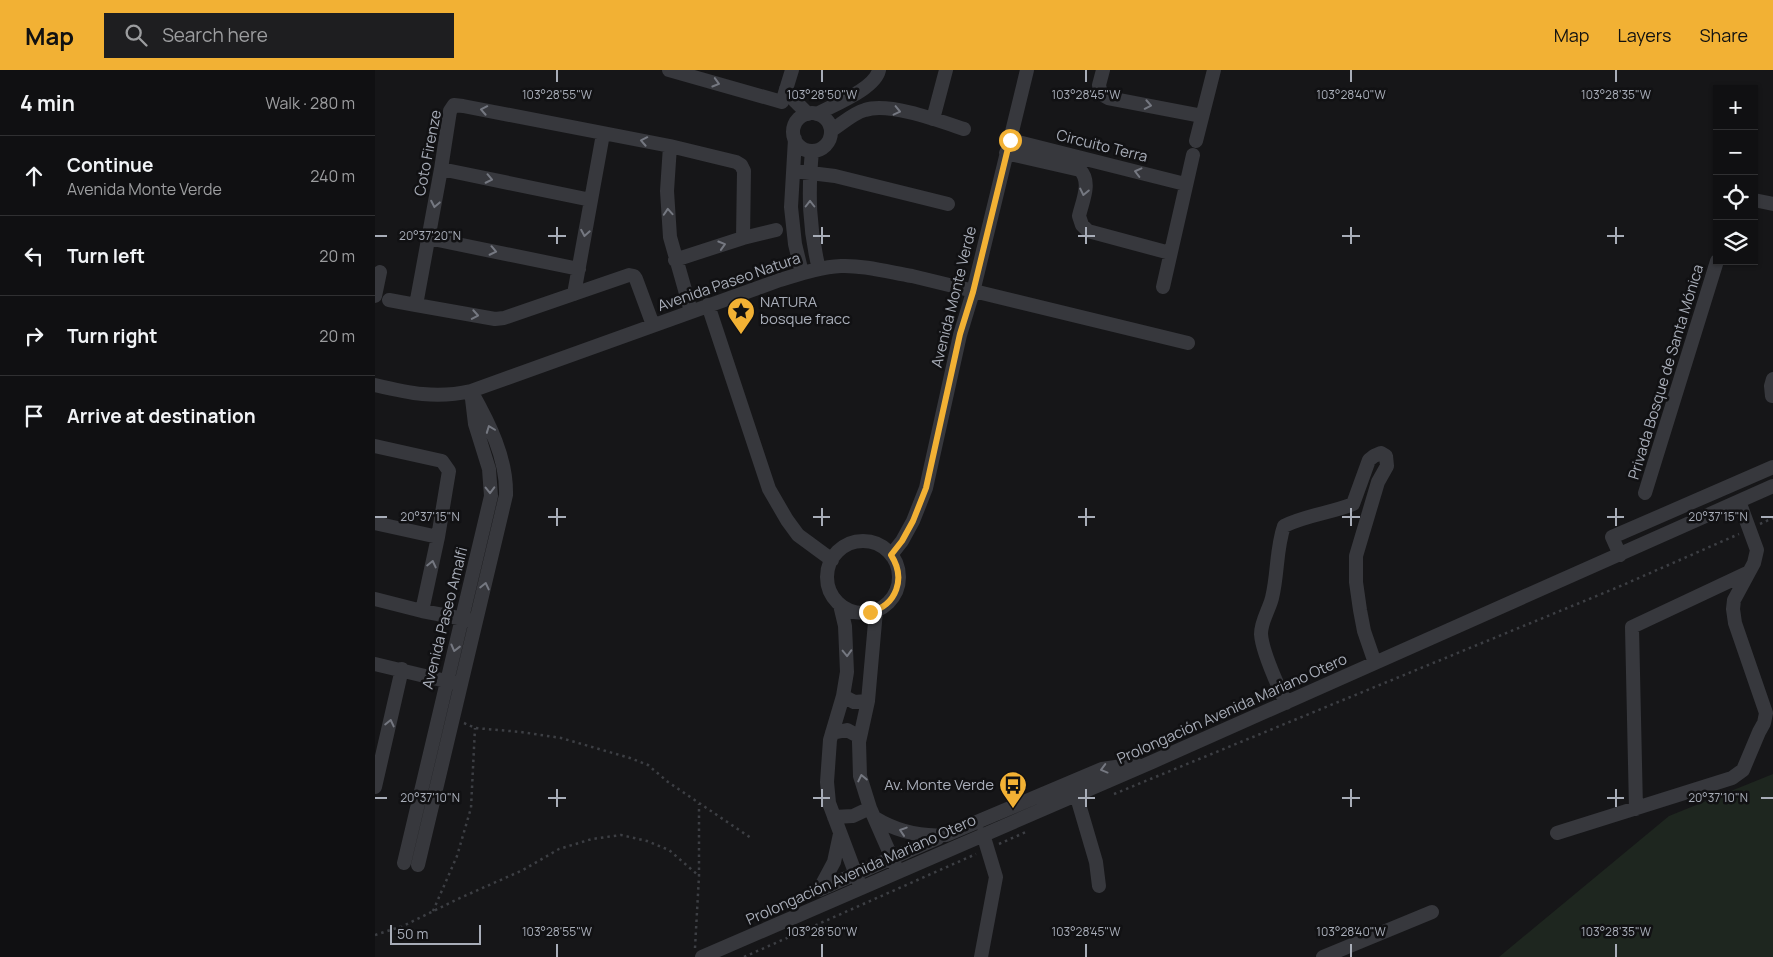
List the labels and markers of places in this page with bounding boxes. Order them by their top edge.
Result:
place label: NATURA bosque fracc [760,291,850,329]
place icon: NATURA bosque fracc [726,296,756,335]
bus stop icon: Av. Monte Verde [998,770,1028,809]
place label: Av. Monte Verde [884,774,994,795]

